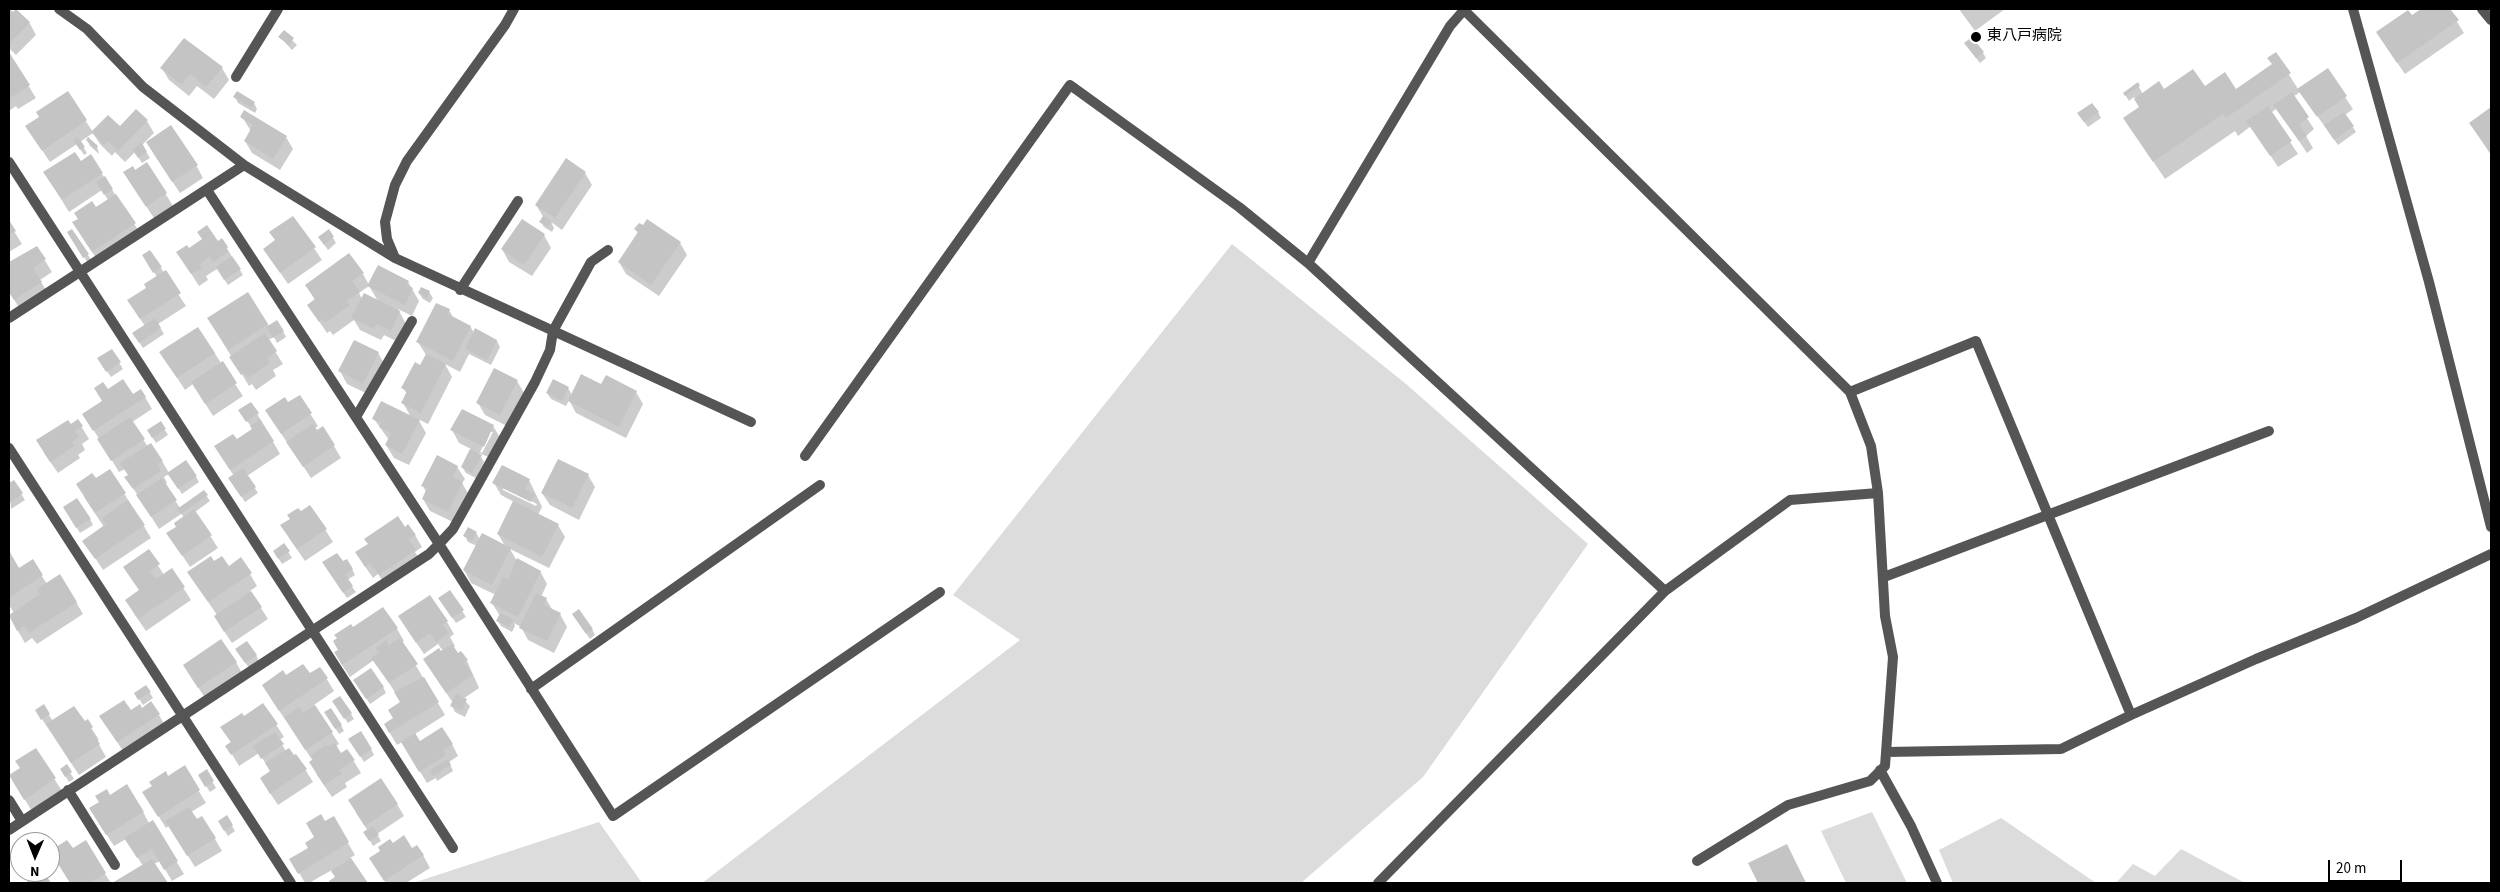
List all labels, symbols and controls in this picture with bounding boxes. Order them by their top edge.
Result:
place label: 東八戸病院 [1987,28,2062,46]
marker: 東八戸病院 [1969,30,1983,44]
north arrow [10,832,60,882]
scale bar [2330,850,2404,882]
text: 20 m [2336,858,2366,879]
text: N [30,861,40,881]

